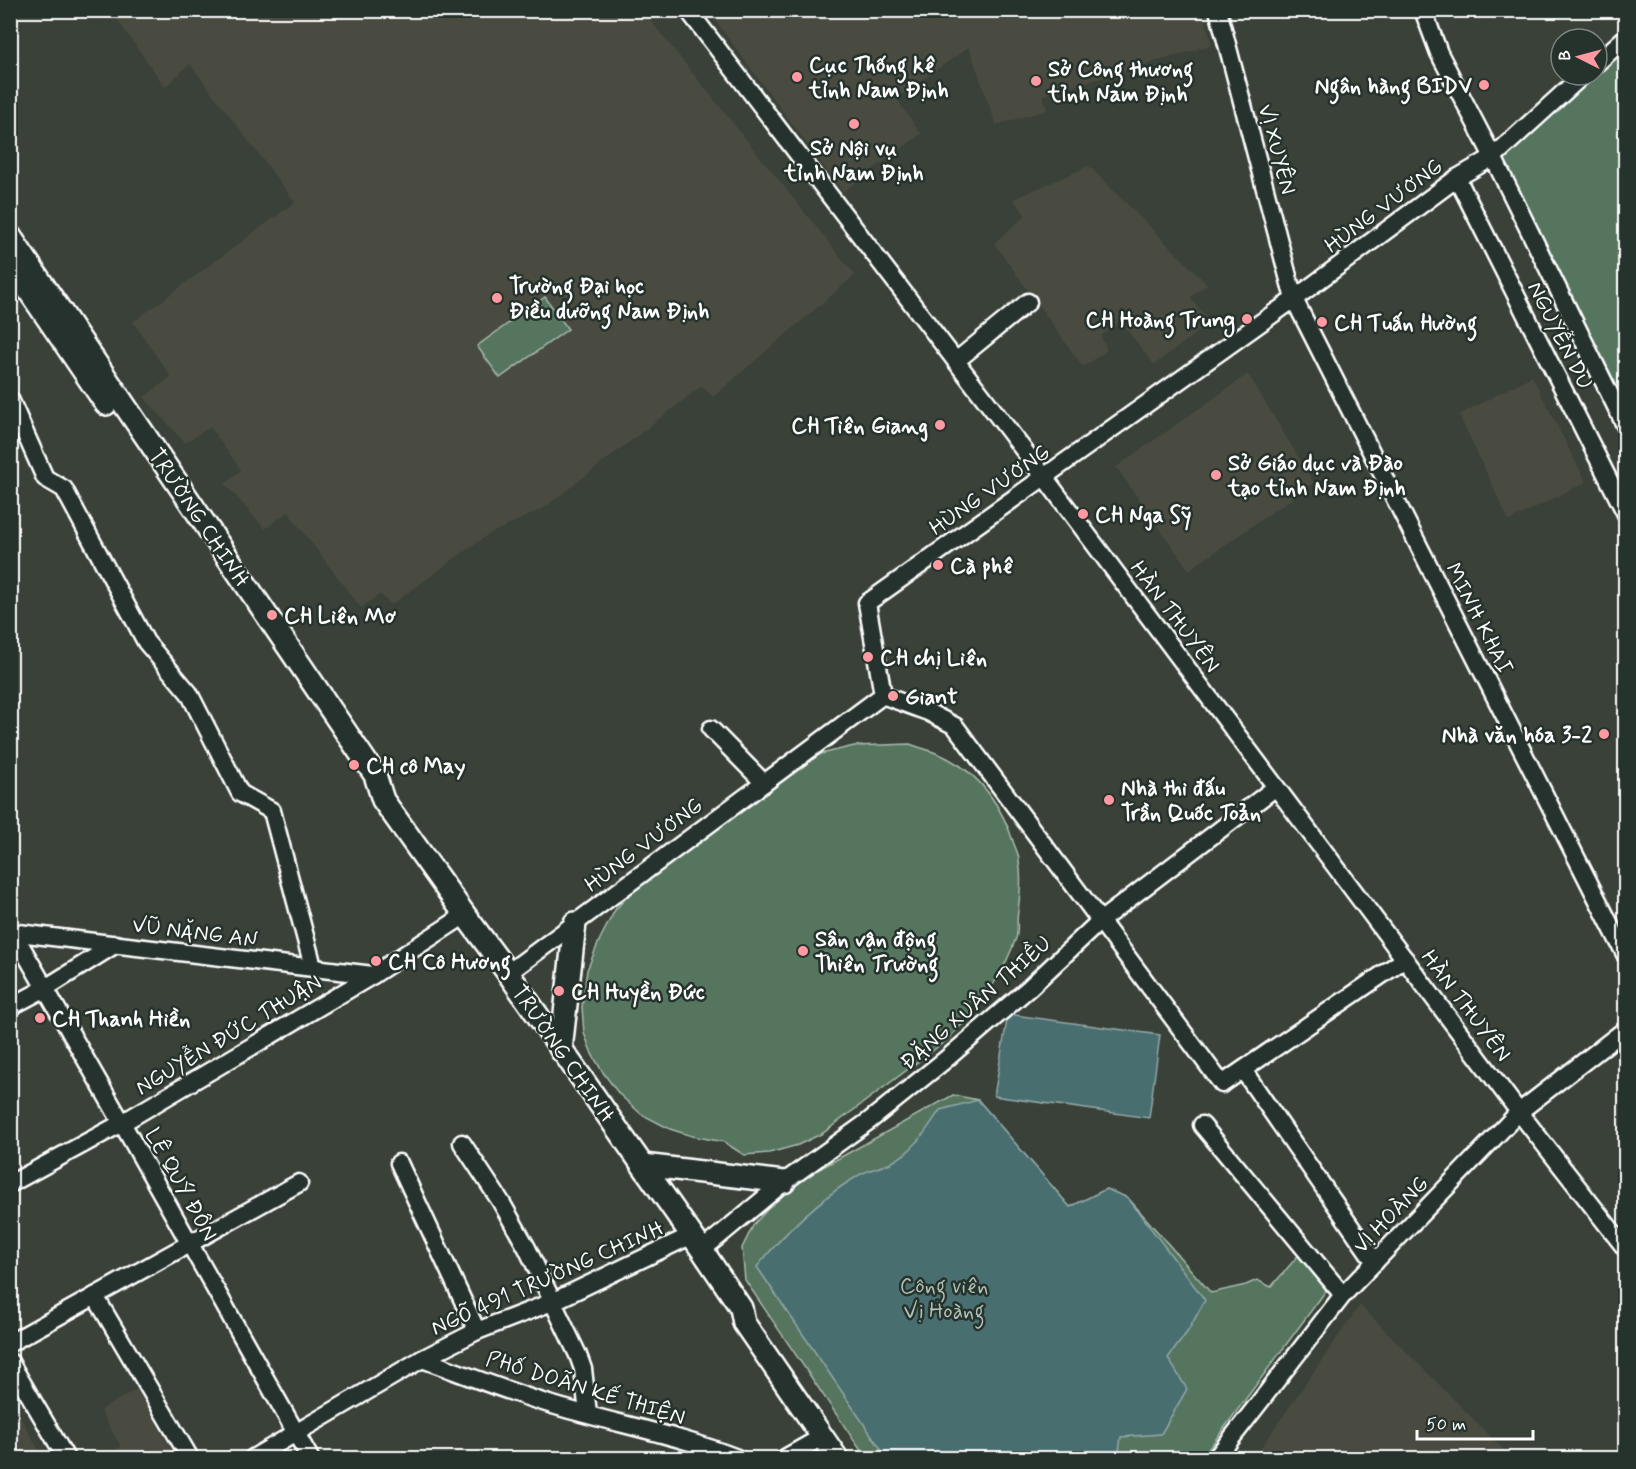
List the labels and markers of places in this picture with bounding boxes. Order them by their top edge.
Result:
place label: Cục Thống kê tỉnh Nam Định [808,52,949,105]
place label: Sở Công thương tỉnh Nam Định [1047,56,1193,109]
marker: Cục Thống kê tỉnh Nam Định [790,70,804,84]
place label: Ngân hàng BIDV [1315,73,1472,105]
marker: Sở Công thương tỉnh Nam Định [1029,74,1043,88]
marker: Ngân hàng BIDV [1477,78,1491,92]
marker: Sở Nội vụ tỉnh Nam Định [847,117,861,131]
place label: Sở Nội vụ tỉnh Nam Định [783,135,924,188]
place label: Trường Đại học Điều dưỡng Nam Định [509,273,710,330]
marker: Trường Đại học Điều dưỡng Nam Định [490,291,504,305]
place label: CH Hoàng Trung [1085,307,1235,339]
place label: CH Tuấn Hường [1334,310,1477,342]
marker: CH Hoàng Trung [1240,312,1254,326]
marker: CH Tuấn Hường [1315,315,1329,329]
place label: CH Tiên Giang [791,413,928,442]
marker: CH Tiên Giang [933,418,947,432]
place label: Sở Giáo dục và Đào tạo tỉnh Nam Định [1227,450,1406,503]
marker: Sở Giáo dục và Đào tạo tỉnh Nam Định [1209,468,1223,482]
place label: CH Nga Sỹ [1095,502,1191,531]
marker: CH Nga Sỹ [1076,507,1090,521]
place label: Cà phê [950,553,1013,581]
marker: Cà phê [931,558,945,572]
place label: CH Liên Mơ [284,603,396,631]
marker: CH Liên Mơ [265,608,279,622]
place label: CH chị Liên [880,645,987,673]
marker: CH chị Liên [861,650,875,664]
place label: Giant [905,684,958,712]
marker: Giant [886,689,900,703]
place label: Nhà văn hóa 3-2 [1442,722,1592,750]
marker: Nhà văn hóa 3-2 [1597,727,1611,741]
place label: CH cô May [366,753,466,781]
marker: CH cô May [347,758,361,772]
place label: Nhà thi đấu Trần Quốc Toản [1121,775,1261,828]
marker: Nhà thi đấu Trần Quốc Toản [1102,793,1116,807]
place label: Sân vận động Thiên Trường [815,926,939,983]
marker: Sân vận động Thiên Trường [796,944,810,958]
place label: CH Cô Hương [388,949,511,981]
marker: CH Cô Hương [369,954,383,968]
place label: CH Huyền Đức [571,979,705,1008]
marker: CH Huyền Đức [552,984,566,998]
place label: CH Thanh Hiền [52,1006,190,1034]
marker: CH Thanh Hiền [33,1011,47,1025]

